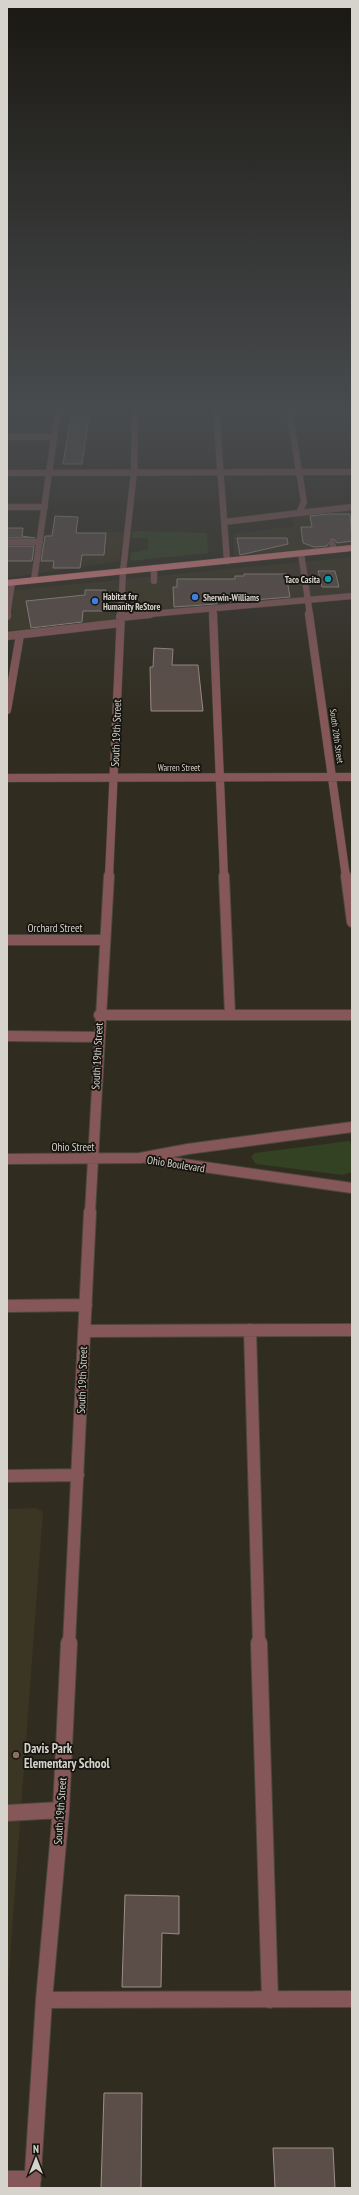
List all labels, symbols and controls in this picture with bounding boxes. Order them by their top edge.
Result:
place label: Taco Casita [285,574,320,585]
marker: Taco Casita [323,574,333,584]
place label: Habitat for Humanity ReStore [103,591,160,612]
marker: Sherwin-Williams [190,592,200,602]
place label: Sherwin-Williams [203,592,259,603]
marker: Habitat for Humanity ReStore [90,596,100,606]
street label: South 19th Street [108,699,124,767]
street label: South 20th Street [328,708,346,765]
street label: Warren Street [158,762,201,773]
street label: Orchard Street [27,921,83,935]
street label: South 19th Street [88,1022,106,1090]
street label: Ohio Street [51,1140,95,1154]
street label: Ohio Boulevard [146,1153,206,1176]
street label: South 19th Street [74,1346,90,1414]
place label: Davis Park Elementary School [24,1740,110,1772]
marker: Davis Park Elementary School [11,1750,21,1760]
street label: South 19th Street [51,1777,69,1845]
north arrow [16,2139,56,2179]
text: N [33,2142,39,2156]

